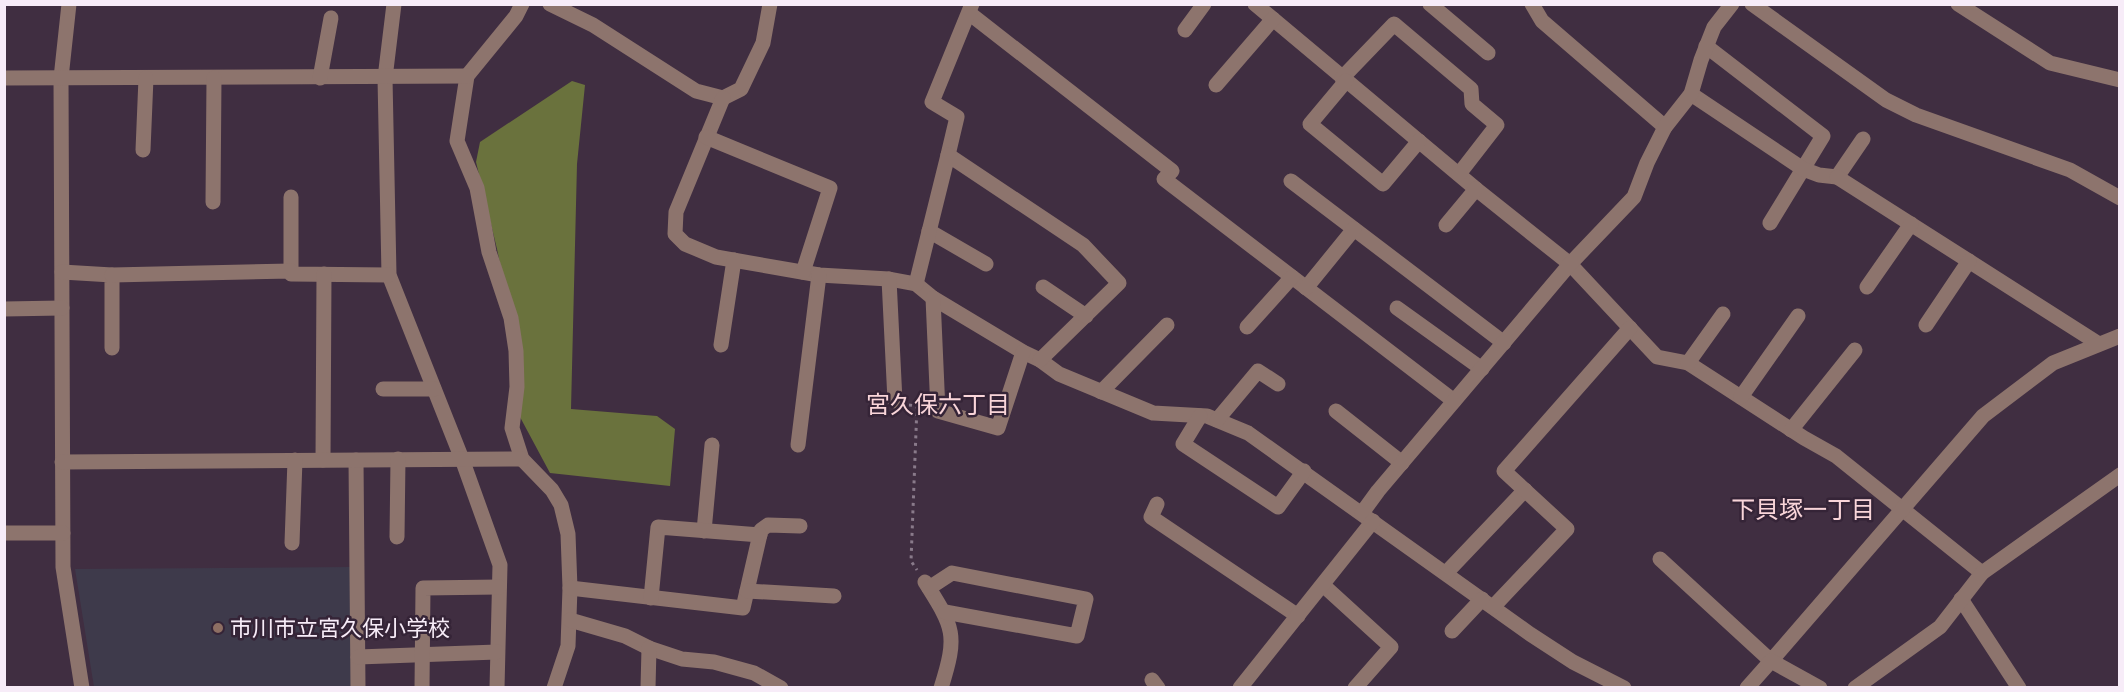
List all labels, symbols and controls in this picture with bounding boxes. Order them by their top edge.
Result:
district label: 宮久保六丁目 [866,389,1010,419]
district label: 下貝塚一丁目 [1731,494,1875,524]
place label: 市川市立宮久保小学校 [230,614,450,642]
marker: 市川市立宮久保小学校 [211,621,225,635]

